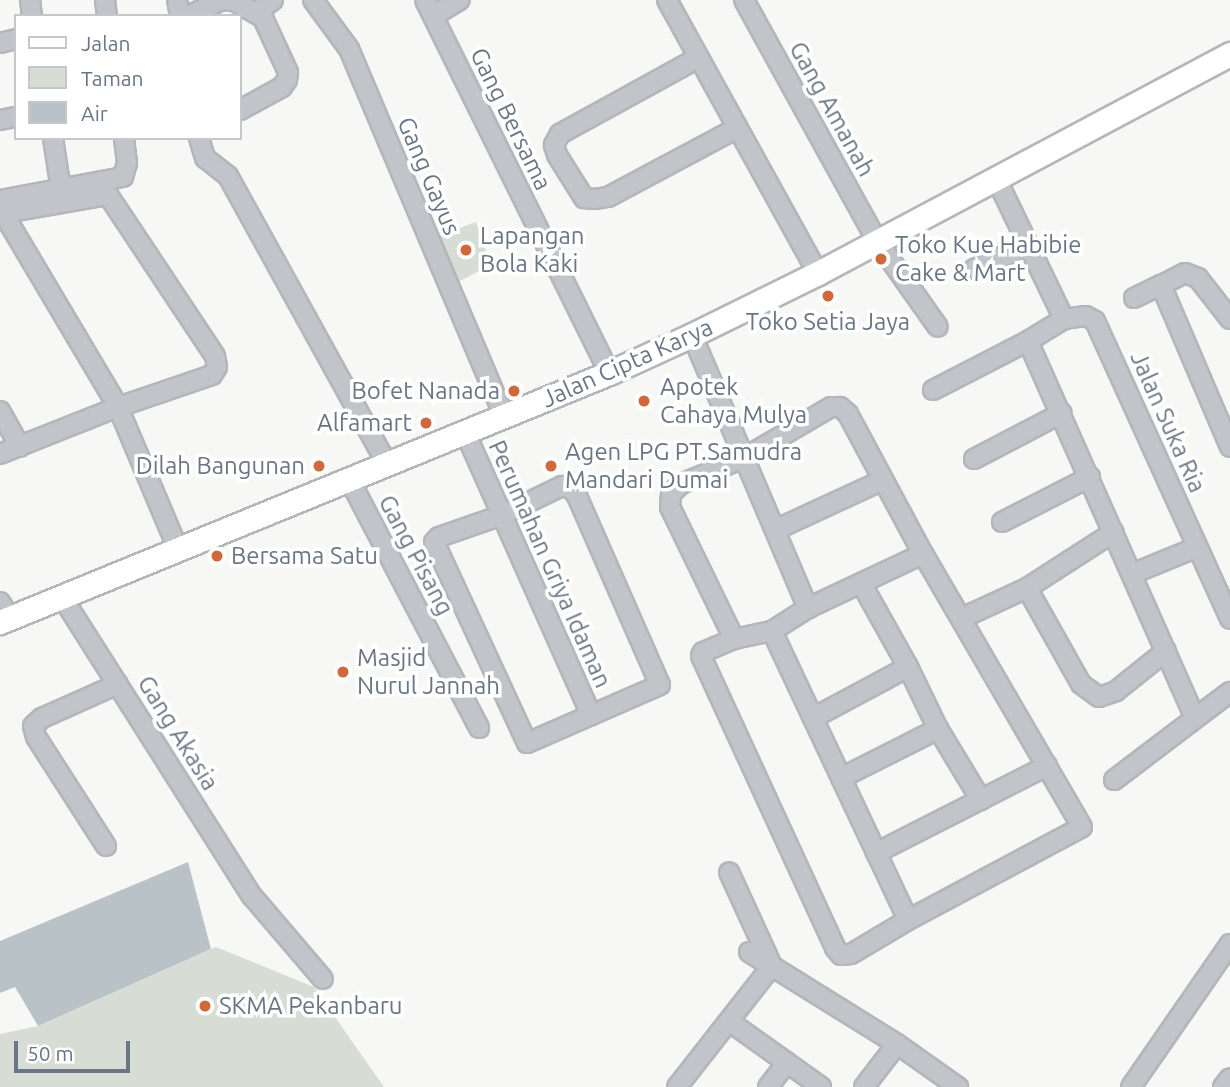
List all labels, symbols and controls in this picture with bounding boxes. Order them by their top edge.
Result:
legend [14,14,242,140]
text: Jalan [81,31,130,55]
street label: Gang Amanah [783,37,881,181]
street label: Gang Bersama [464,43,558,195]
text: Taman [81,66,144,90]
text: Air [81,101,108,125]
street label: Gang Gayus [391,113,467,239]
place label: Lapangan Bola Kaki [480,222,584,278]
place label: Toko Kue Habibie Cake & Mart [895,231,1081,287]
marker: Lapangan Bola Kaki [458,242,474,258]
marker: Toko Kue Habibie Cake & Mart [873,251,889,267]
marker: Toko Setia Jaya [820,288,836,304]
place label: Toko Setia Jaya [746,308,910,336]
street label: Jalan Cipta Karya [537,312,717,414]
street label: Jalan Suka Ria [1124,347,1212,497]
place label: Apotek Cahaya Mulya [660,373,807,429]
place label: Bofet Nanada [352,377,500,405]
marker: Bofet Nanada [506,383,522,399]
marker: Apotek Cahaya Mulya [634,391,654,411]
place label: Alfamart [317,409,412,437]
marker: Alfamart [418,415,434,431]
street label: Perumahan Griya Idaman [482,436,618,692]
place label: Agen LPG PT.Samudra Mandari Dumai [565,438,802,494]
place label: Dilah Bangunan [136,452,305,480]
marker: Dilah Bangunan [311,458,327,474]
marker: Agen LPG PT.Samudra Mandari Dumai [543,458,559,474]
street label: Gang Pisang [372,490,460,620]
place label: Bersama Satu [231,542,378,570]
marker: Bersama Satu [209,548,225,564]
place label: Masjid Nurul Jannah [357,644,500,700]
marker: Masjid Nurul Jannah [335,664,351,680]
street label: Gang Akasia [131,670,225,796]
place label: SKMA Pekanbaru [219,992,403,1020]
marker: SKMA Pekanbaru [197,998,213,1014]
scale bar [18,1028,133,1072]
text: 50 m [27,1041,74,1065]

